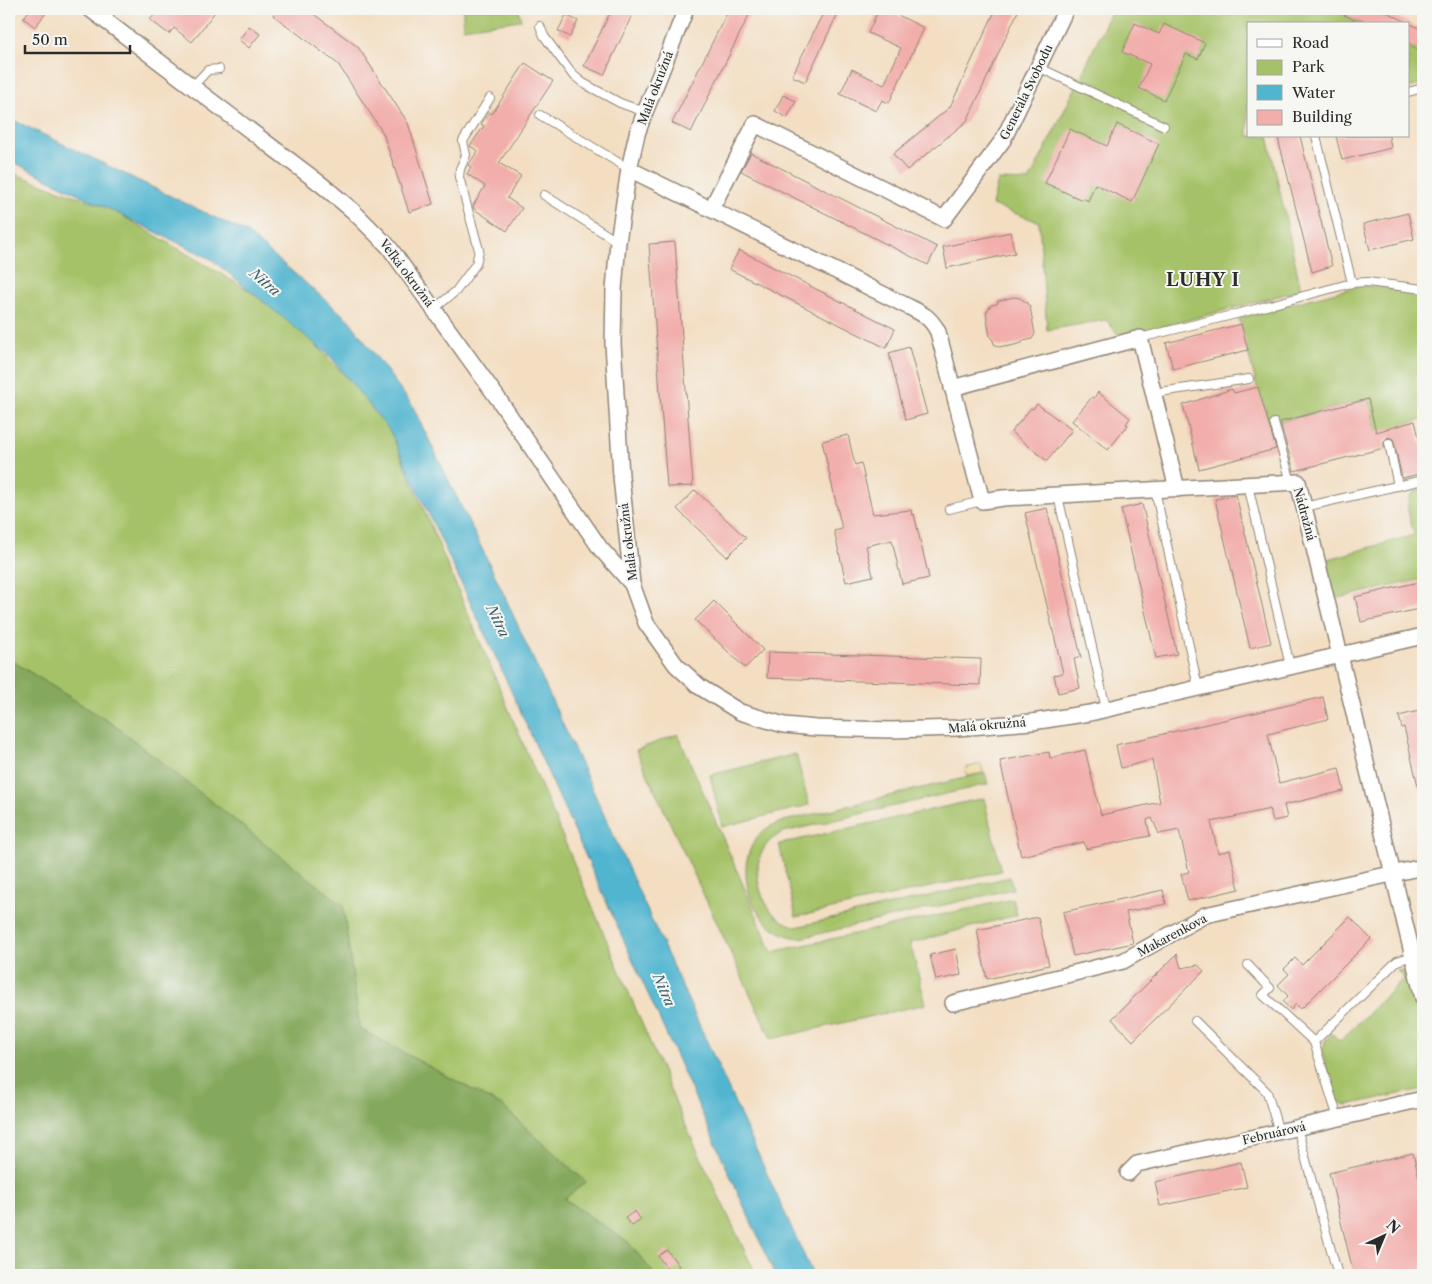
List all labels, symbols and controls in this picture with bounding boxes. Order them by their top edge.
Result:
scale bar [25,22,130,54]
legend [1247,22,1410,138]
text: 50 m [32,30,68,49]
text: Road [1292,33,1329,52]
street label: Generála Svobodu [996,41,1056,142]
street label: Malá okružná [634,48,676,127]
text: Park [1292,57,1326,76]
text: Water [1291,83,1336,102]
text: Building [1292,107,1352,126]
street label: Veľká okružná [376,235,438,311]
water label: Nitra [245,263,284,300]
district label: LUHY I [1166,269,1240,291]
street label: Nádražná [1291,486,1319,543]
street label: Malá okružná [616,502,640,582]
water label: Nitra [482,601,514,641]
street label: Malá okružná [947,714,1027,736]
street label: Makarenkova [1135,910,1210,960]
water label: Nitra [648,970,679,1010]
street label: Februárová [1241,1118,1308,1148]
north arrow [1360,1212,1410,1262]
text: N [1382,1216,1404,1237]

